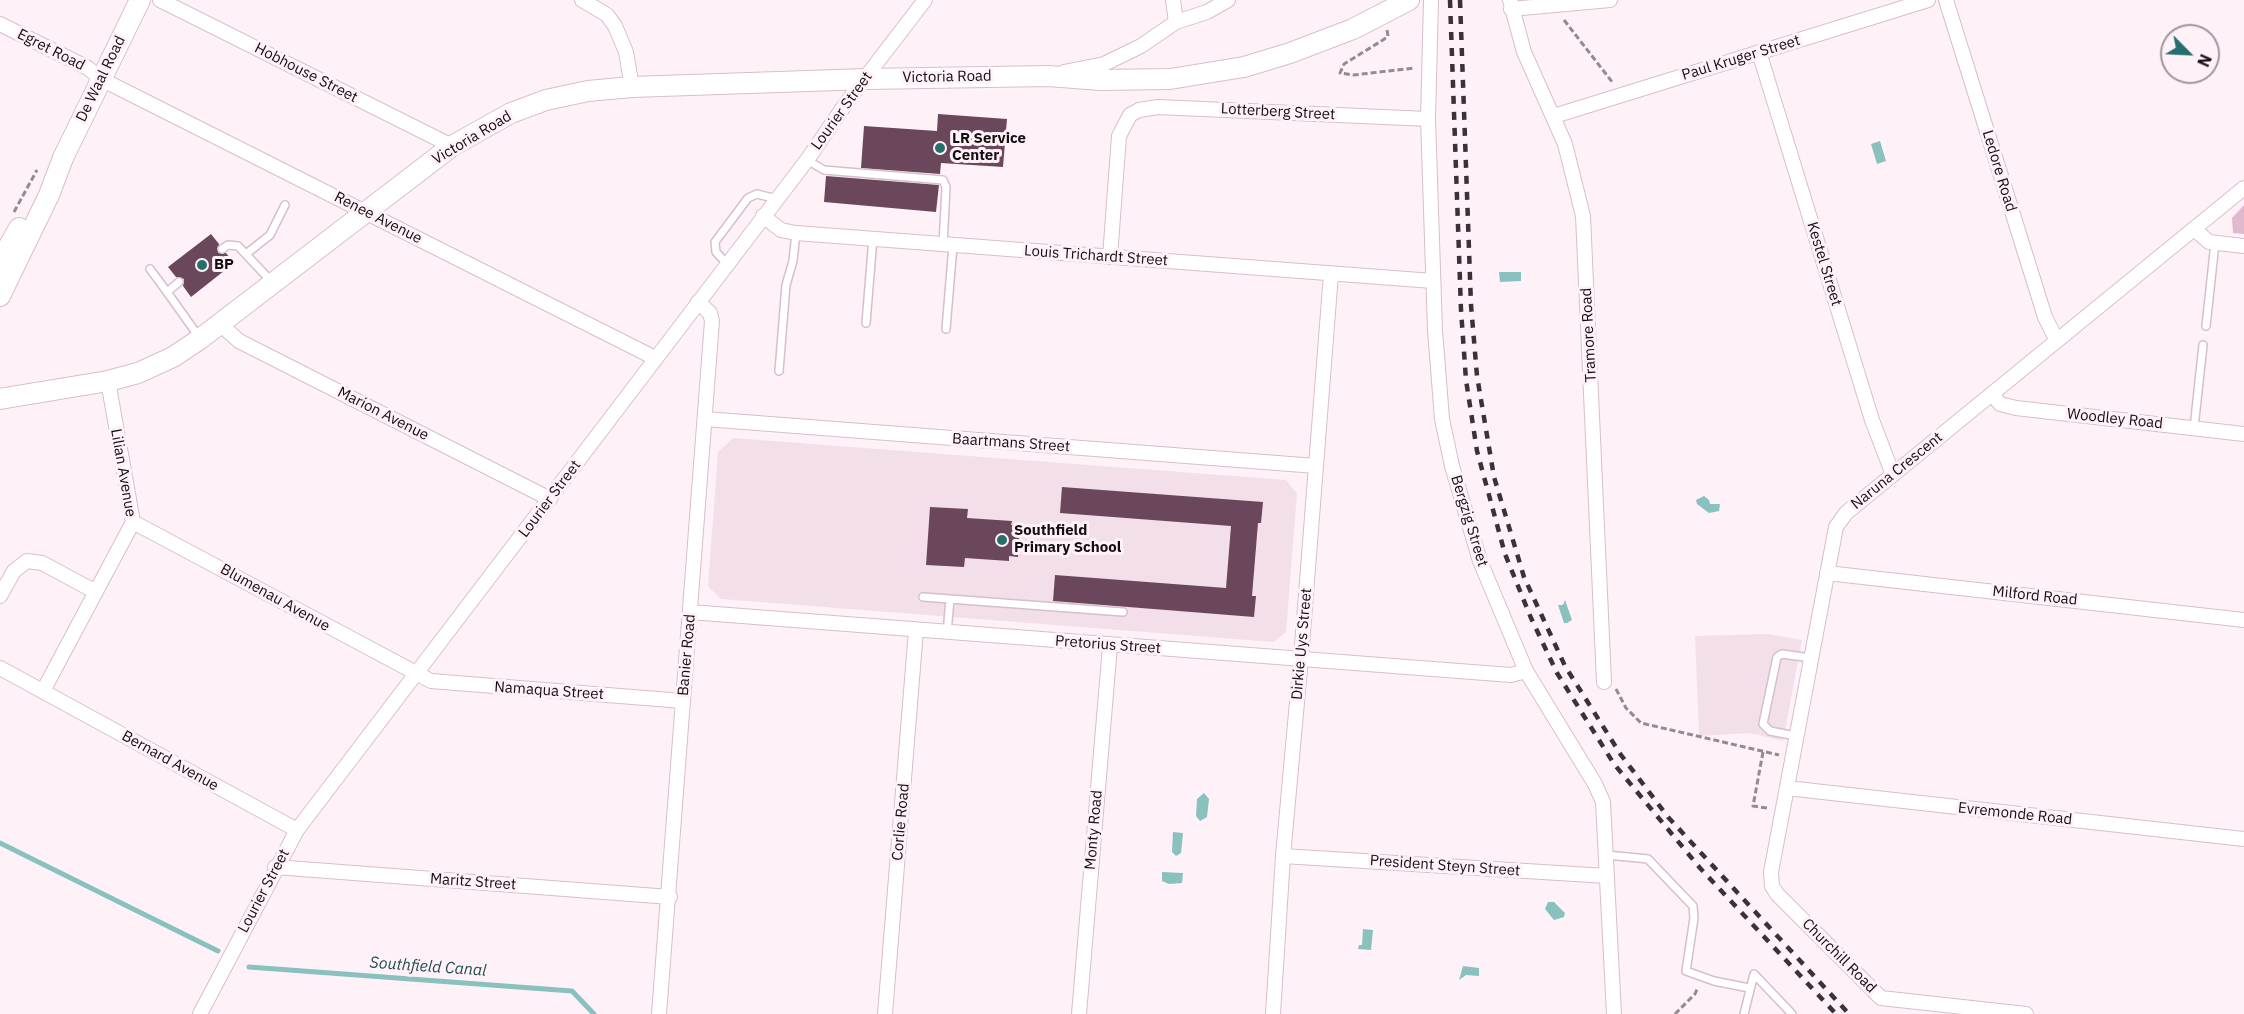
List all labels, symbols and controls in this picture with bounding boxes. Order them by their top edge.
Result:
north arrow [2160,24,2220,84]
street label: Egret Road [14,25,88,75]
street label: Paul Kruger Street [1680,31,1802,85]
street label: De Waal Road [72,33,130,125]
street label: Hobhouse Street [251,39,361,107]
text: N [2193,51,2216,70]
street label: Victoria Road [902,67,992,87]
street label: Lourier Street [808,69,876,153]
street label: Lotterberg Street [1220,100,1336,124]
street label: Victoria Road [429,107,515,169]
street label: Ledore Road [1978,128,2020,214]
place label: LR Service Center [952,130,1026,165]
marker: LR Service Center [933,141,947,155]
street label: Renee Avenue [331,188,425,248]
street label: Kestel Street [1803,220,1845,308]
street label: Louis Trichardt Street [1023,242,1169,270]
place label: BP [214,256,234,274]
marker: BP [195,258,209,272]
street label: Tramore Road [1578,287,1600,383]
street label: Marion Avenue [334,383,432,445]
street label: Woodley Road [2066,405,2164,433]
street label: Lilian Avenue [106,427,140,519]
street label: Naruna Crescent [1848,429,1946,513]
street label: Baartmans Street [951,430,1071,456]
street label: Lourier Street [515,457,585,541]
street label: Bergzig Street [1447,473,1491,569]
place label: Southfield Primary School [1014,522,1121,557]
marker: Southfield Primary School [995,533,1009,547]
street label: Blumenau Avenue [217,560,333,636]
street label: Milford Road [1992,583,2078,609]
street label: Dirkie Uys Street [1288,587,1316,701]
street label: Banier Road [674,613,700,697]
street label: Pretorius Street [1055,632,1161,658]
street label: Namaqua Street [494,678,604,704]
street label: Bernard Avenue [118,727,222,795]
street label: Corlie Road [889,783,913,861]
street label: Monty Road [1082,789,1106,871]
street label: Evremonde Road [1957,799,2073,829]
street label: Lourier Street [234,846,294,936]
street label: President Steyn Street [1369,852,1521,880]
street label: Maritz Street [429,870,517,894]
street label: Churchill Road [1798,915,1880,997]
water label: Southfield Canal [369,953,487,981]

